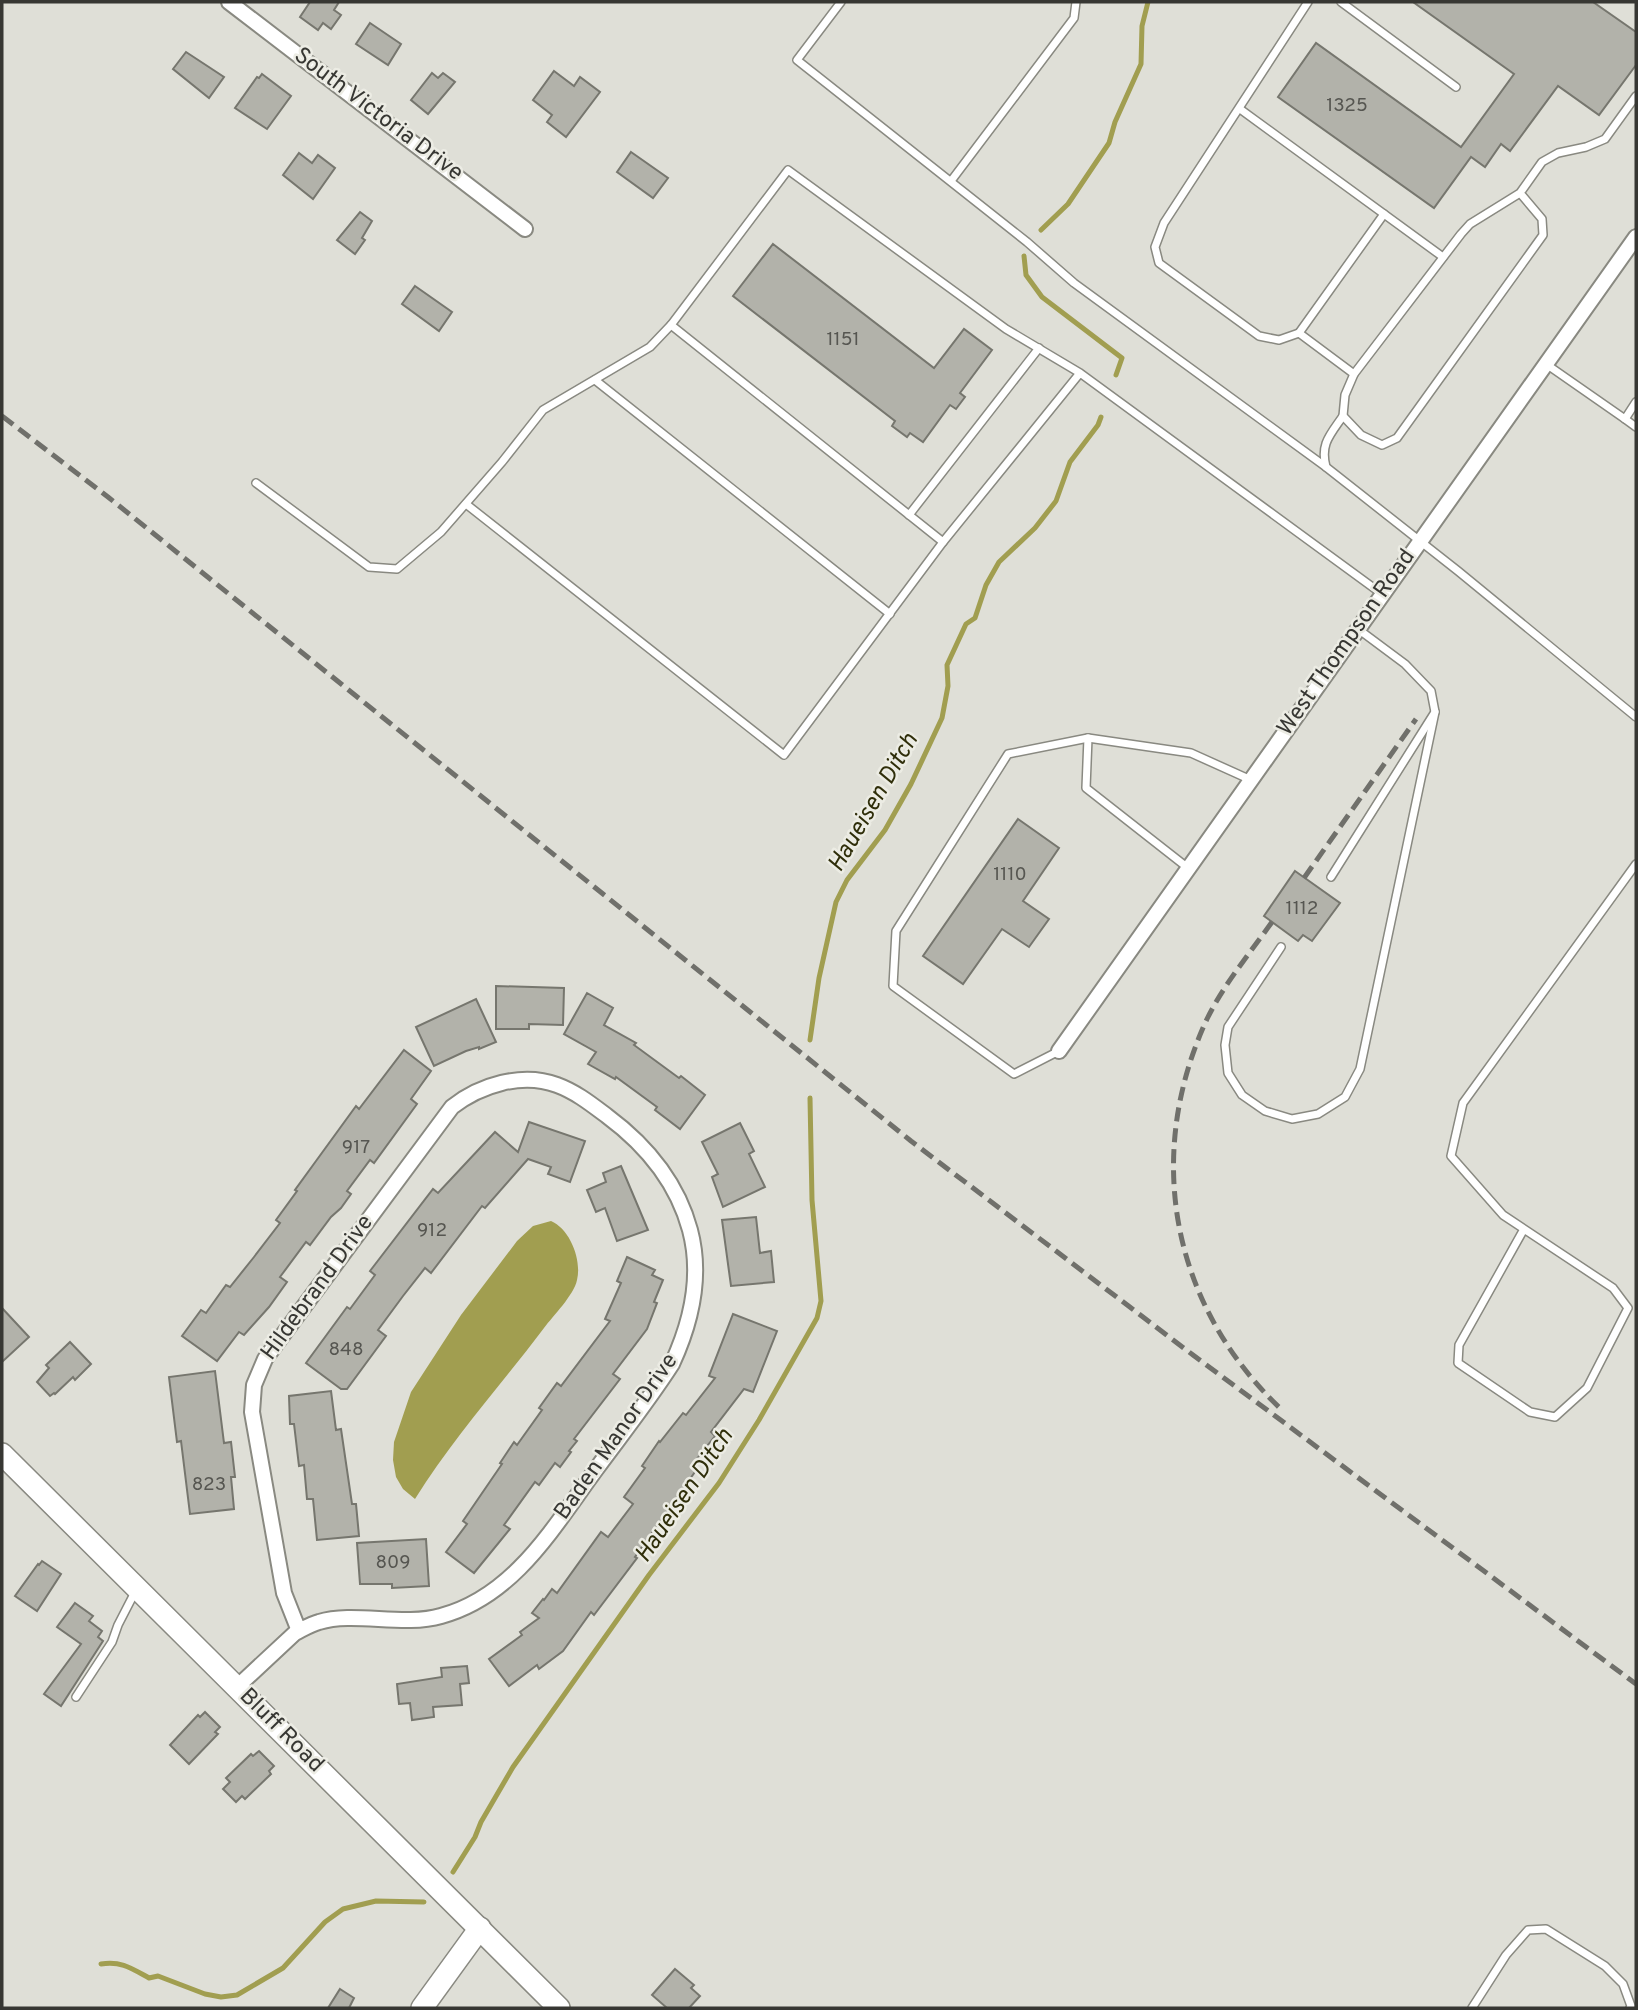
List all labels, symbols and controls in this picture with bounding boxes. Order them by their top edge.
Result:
street label: South Victoria Drive [288,42,468,188]
house number: 1325 [1326,94,1368,118]
house number: 1151 [826,328,860,352]
street label: West Thompson Road [1272,544,1422,742]
water label: Haueisen Ditch [822,728,926,878]
house number: 1110 [993,863,1027,887]
house number: 1112 [1286,897,1318,921]
house number: 917 [342,1136,370,1160]
street label: Hildebrand Drive [255,1209,381,1367]
house number: 912 [417,1219,447,1243]
house number: 848 [328,1338,364,1362]
street label: Baden Manor Drive [549,1348,685,1526]
water label: Haueisen Ditch [629,1423,741,1569]
house number: 823 [192,1473,226,1497]
house number: 809 [376,1551,410,1575]
street label: Bluff Road [232,1682,330,1780]

